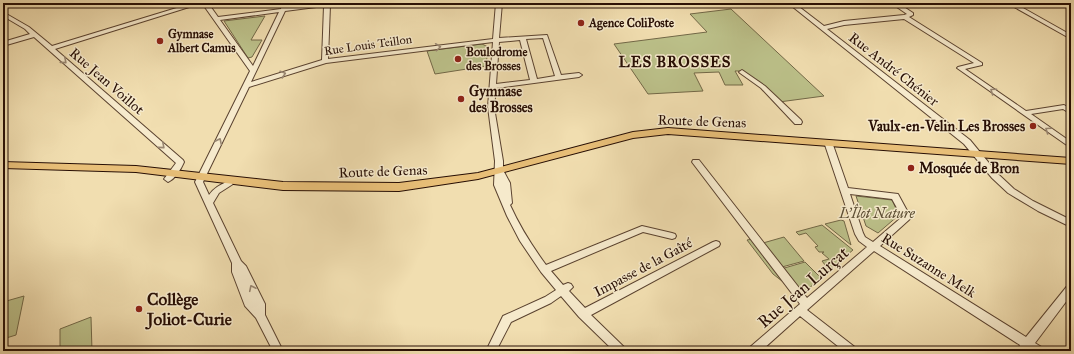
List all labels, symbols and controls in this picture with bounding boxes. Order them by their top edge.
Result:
place label: Agence ColiPoste [588,16,674,31]
marker: Agence ColiPoste [576,18,586,28]
place label: Gymnase Albert Camus [167,27,236,55]
street label: Rue André Chénier [845,29,943,110]
street label: Rue Louis Teillon [323,32,413,58]
marker: Gymnase Albert Camus [155,36,165,46]
one-way arrow [435,43,441,52]
street label: Rue Jean Voillot [65,44,147,119]
place label: Boulodrome des Brosses [466,45,527,73]
district label: LES BROSSES [619,53,731,71]
marker: Boulodrome des Brosses [453,54,463,64]
one-way arrow [59,56,66,63]
one-way arrow [279,70,286,79]
place label: Gymnase des Brosses [469,83,533,116]
one-way arrow [990,88,997,96]
marker: Gymnase des Brosses [456,94,466,104]
street label: Route de Genas [657,111,747,132]
place label: Vaulx-en-Velin Les Brosses [867,118,1025,135]
marker: Vaulx-en-Velin Les Brosses [1028,121,1038,131]
one-way arrow [1045,127,1052,135]
one-way arrow [214,138,222,145]
one-way arrow [157,141,164,148]
place label: Mosquée de Bron [919,160,1020,178]
street label: Route de Genas [338,161,428,182]
marker: Mosquée de Bron [906,163,916,173]
park label: L'Îlot Nature [838,203,916,222]
street label: Rue Suzanne Melk [878,230,980,302]
street label: Impasse de la Gaîté [591,234,696,301]
street label: Rue Jean Lurçat [754,242,853,333]
one-way arrow [249,285,257,292]
place label: Collège Joliot-Curie [145,289,232,330]
marker: Collège Joliot-Curie [134,304,144,314]

